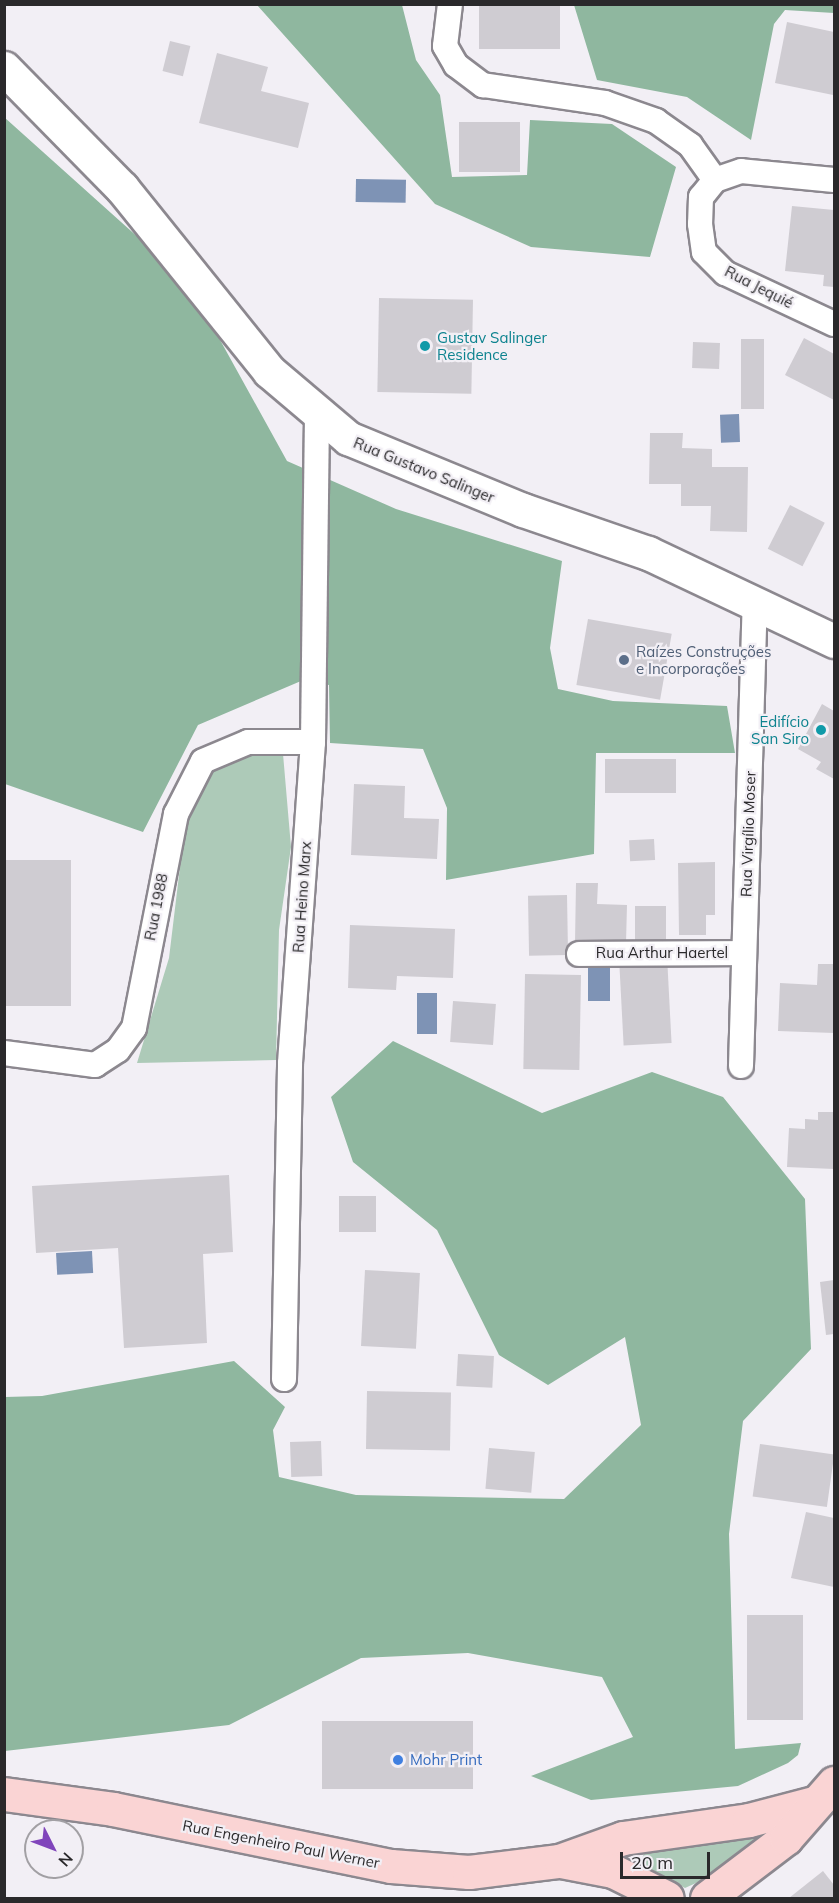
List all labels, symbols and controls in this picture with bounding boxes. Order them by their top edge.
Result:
street label: Rua Jequié [722,262,796,312]
place label: Gustav Salinger Residence [437,328,547,363]
marker: Gustav Salinger Residence [418,339,432,353]
street label: Rua Gustavo Salinger [351,433,497,507]
place label: Raízes Construções e Incorporações [636,642,771,677]
marker: Raízes Construções e Incorporações [617,653,631,667]
place label: Edifício San Siro [751,712,809,747]
marker: Edifício San Siro [814,723,828,737]
street label: Rua Virgílio Moser [737,771,759,897]
street label: Rua Heino Marx [289,841,315,953]
street label: Rua 1988 [141,872,171,942]
street label: Rua Arthur Haertel [596,944,728,962]
place label: Mohr Print [410,1751,482,1769]
marker: Mohr Print [391,1753,405,1767]
street label: Rua Engenheiro Paul Werner [181,1816,381,1872]
north arrow [24,1819,84,1879]
scale bar [623,1840,713,1878]
text: N [54,1849,77,1871]
text: 20 m [631,1851,673,1874]

